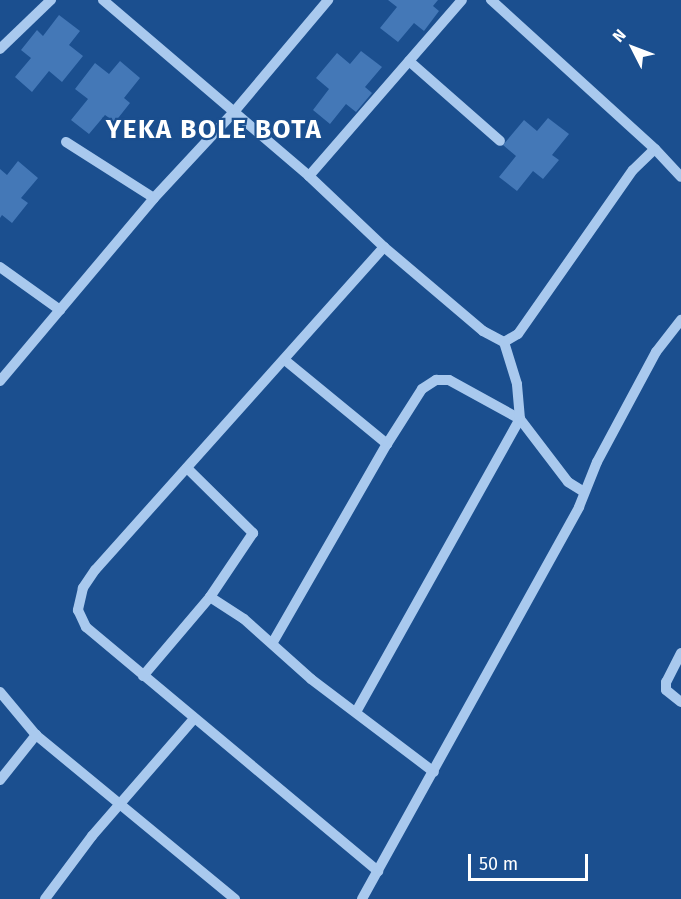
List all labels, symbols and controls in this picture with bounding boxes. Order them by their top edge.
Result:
north arrow [603,18,663,78]
text: N [609,25,630,46]
district label: YEKA BOLE BOTA [106,114,322,146]
scale bar [471,842,591,880]
text: 50 m [479,853,518,875]

